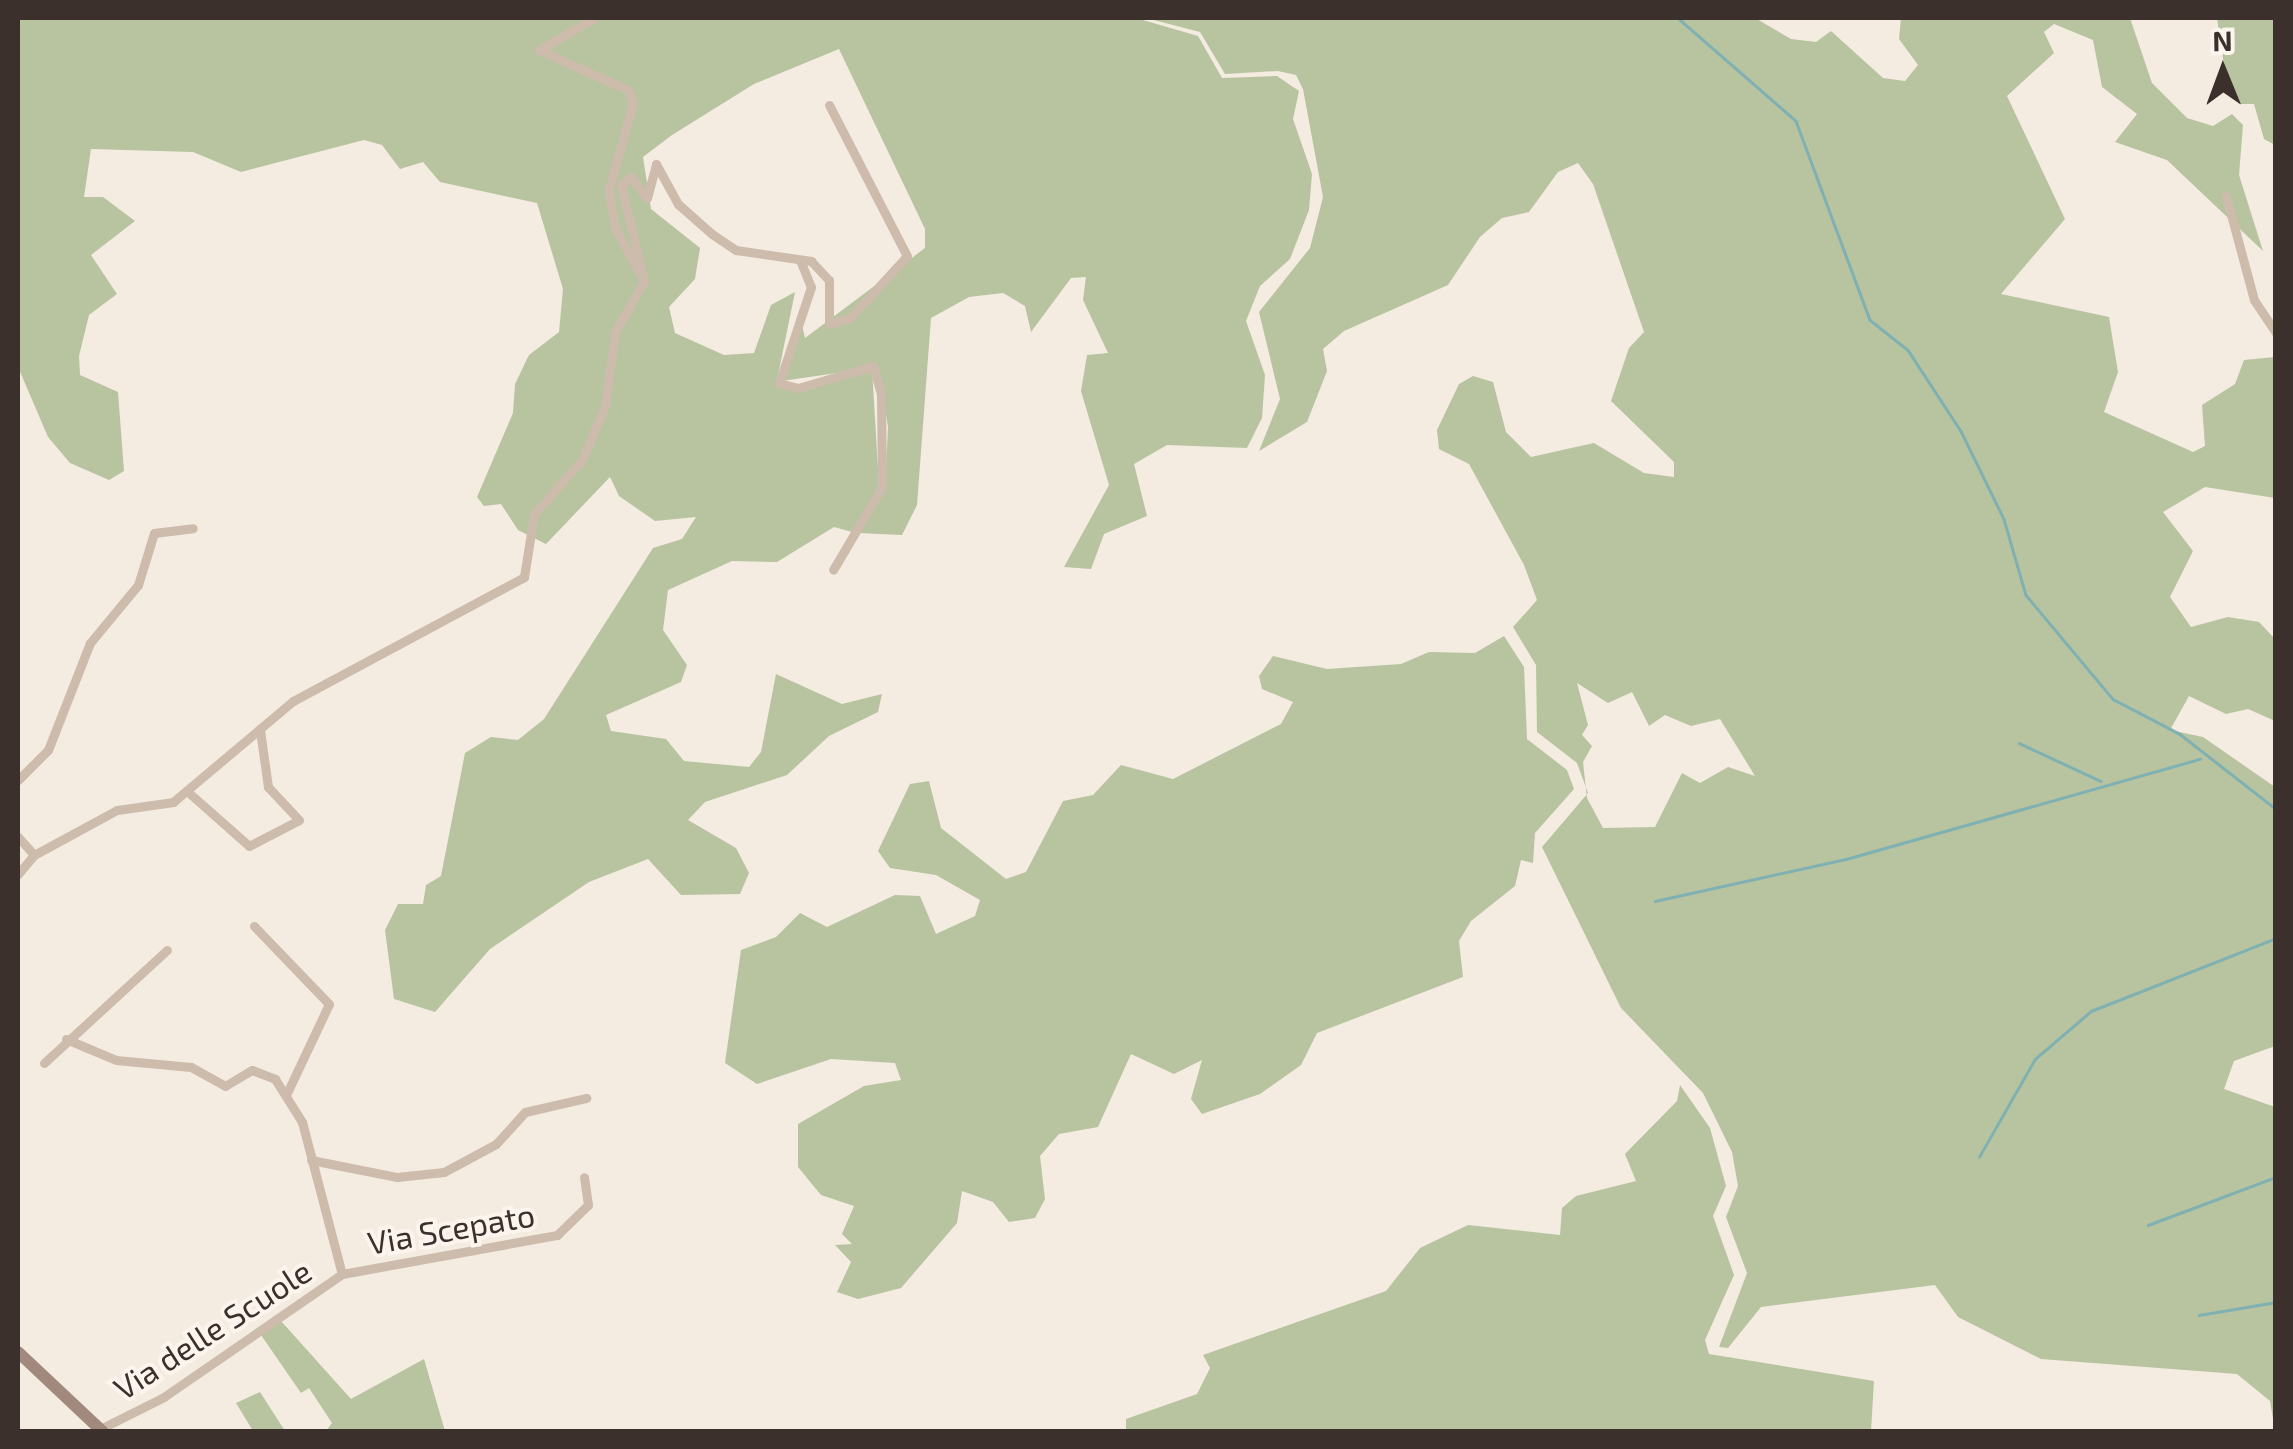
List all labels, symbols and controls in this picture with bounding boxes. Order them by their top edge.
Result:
north arrow [2173,20,2273,120]
text: N [2212,23,2233,57]
street label: Via Scepato [364,1194,538,1262]
street label: Via delle Scuole [106,1251,318,1407]

